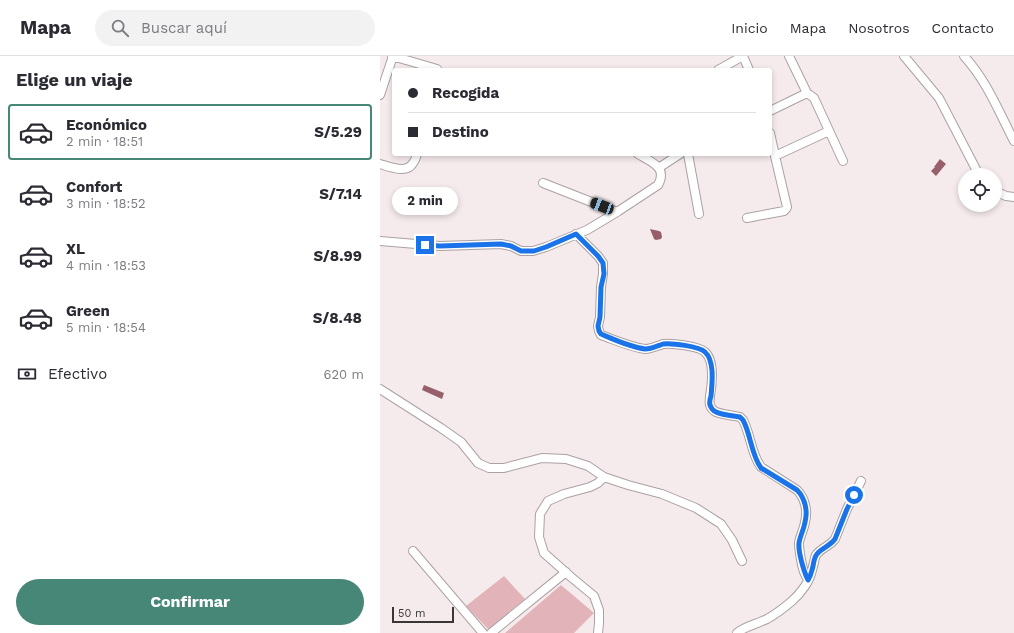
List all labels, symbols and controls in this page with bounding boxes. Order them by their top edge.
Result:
search box [95,10,375,46]
text: Mapa [20,16,71,39]
icon: search [109,17,131,39]
text: Buscar aquí [141,19,227,37]
text: Inicio [731,20,768,36]
text: Mapa [790,20,826,36]
text: Nosotros [848,20,910,36]
text: Contacto [932,20,994,36]
text: Elige un viaje [16,69,133,90]
text: Recogida [432,84,499,102]
icon: car [18,114,54,150]
text: Económico [66,116,147,134]
text: S/5.29 [314,123,362,141]
text: Destino [432,123,489,141]
text: 2 min · 18:51 [66,134,143,149]
map controls [958,168,1002,212]
button: locate [958,168,1002,212]
icon: car [18,176,54,212]
text: Confort [66,178,122,196]
text: S/7.14 [319,185,362,203]
callout: 2 min [392,187,458,215]
text: 2 min [407,193,443,208]
text: 3 min · 18:52 [66,196,146,211]
car [589,196,615,216]
route end [416,236,434,254]
icon: car [18,238,54,274]
text: XL [66,240,85,258]
text: S/8.99 [313,247,362,265]
text: 4 min · 18:53 [66,258,146,273]
icon: car [18,300,54,336]
text: Green [66,302,110,320]
text: S/8.48 [313,309,362,327]
text: 5 min · 18:54 [66,320,146,335]
icon: cash [16,363,38,385]
text: Efectivo [48,365,107,383]
text: 620 m [324,367,364,382]
route start [845,486,863,504]
button: Confirmar [16,579,364,625]
scale bar [392,605,454,624]
text: 50 m [398,607,425,620]

